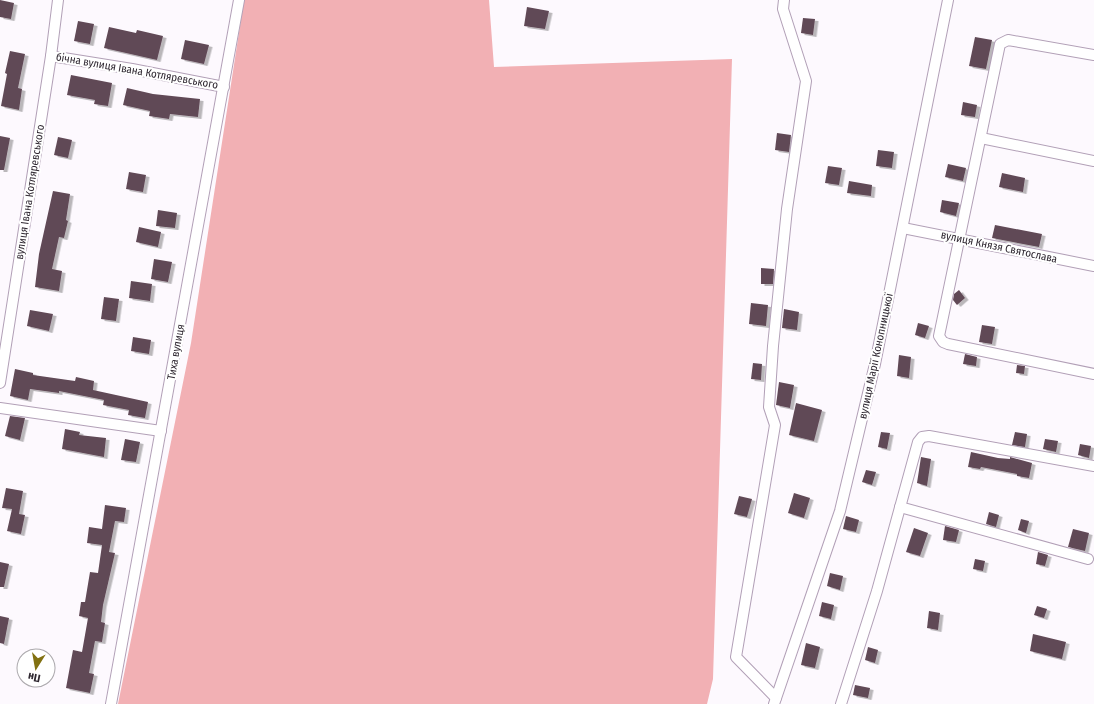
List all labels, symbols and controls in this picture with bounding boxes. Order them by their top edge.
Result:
street label: бічна вулиця Івана Котляревського [55,50,219,92]
street label: вулиця Івана Котляревського [13,123,47,261]
street label: вулиця Князя Святослава [940,228,1058,266]
street label: вулиця Марії Конопницької [856,292,896,420]
street label: Тиха вулиця [165,323,187,381]
north arrow [16,648,56,688]
text: Пн [27,670,42,685]

